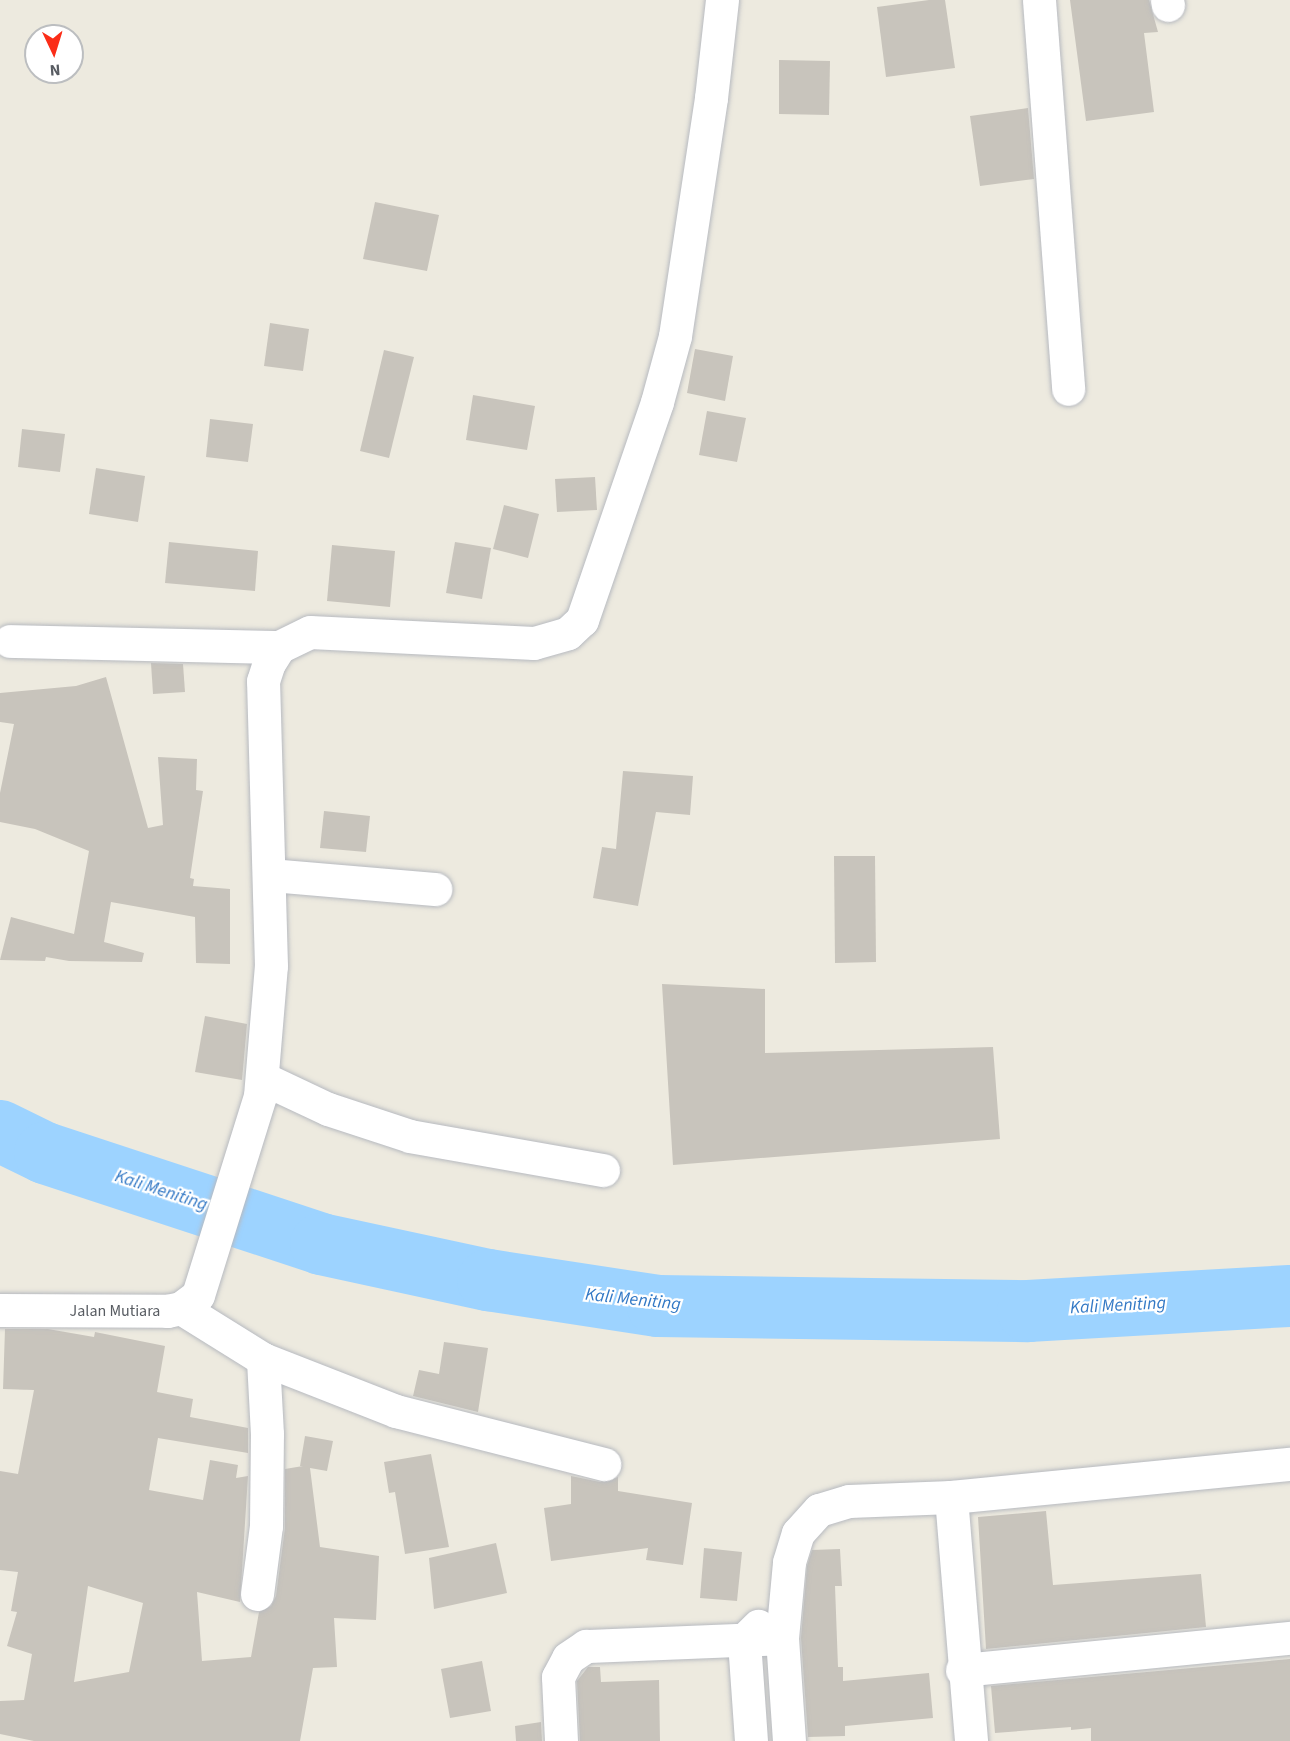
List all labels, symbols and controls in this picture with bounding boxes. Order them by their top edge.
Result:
north arrow [24,24,84,84]
text: N [49,59,61,81]
water label: Kali Meniting [112,1166,210,1216]
water label: Kali Meniting [584,1284,682,1316]
water label: Kali Meniting [1070,1293,1166,1319]
street label: Jalan Mutiara [70,1301,160,1321]

